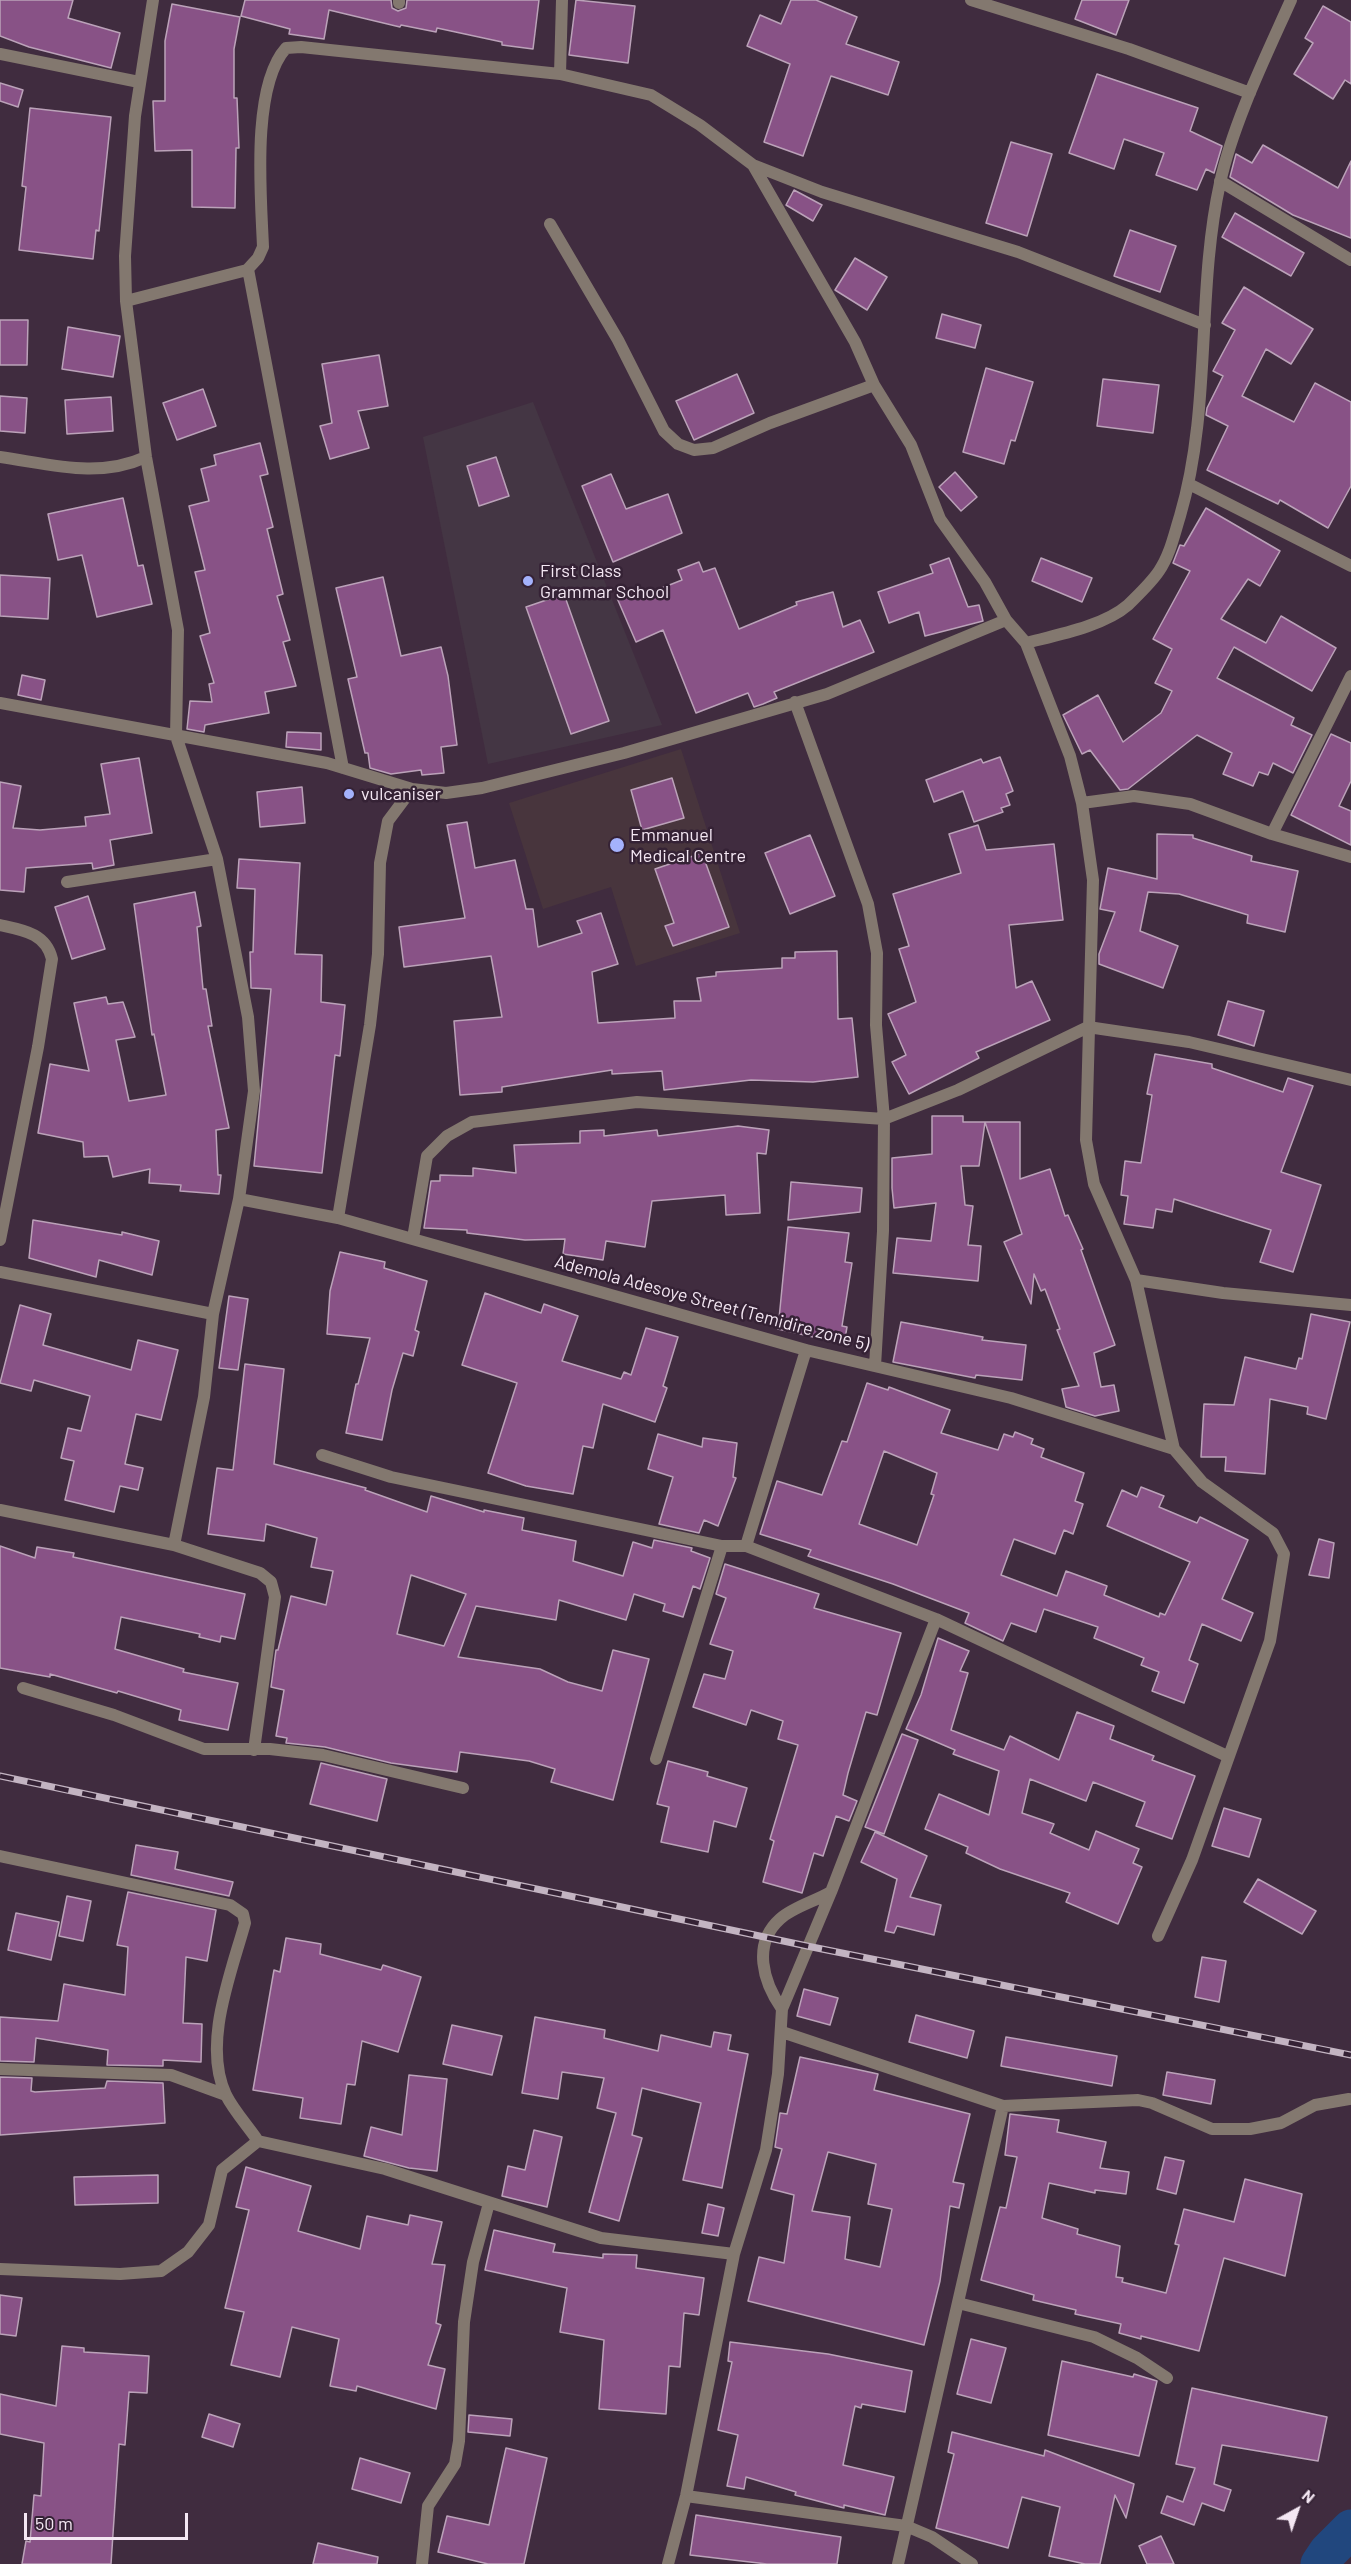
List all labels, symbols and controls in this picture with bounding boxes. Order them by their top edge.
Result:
place label: First Class Grammar School [540,560,669,602]
marker: First Class Grammar School [521,574,535,588]
place label: vulcaniser [361,783,441,805]
marker: vulcaniser [342,787,356,801]
place label: Emmanuel Medical Centre [630,824,746,866]
marker: Emmanuel Medical Centre [608,836,626,854]
street label: Ademola Adesoye Street (Temidire zone 5) [552,1251,872,1355]
north arrow [1267,2480,1327,2540]
text: N [1299,2485,1319,2507]
scale bar [27,2501,190,2539]
text: 50 m [35,2512,73,2534]

